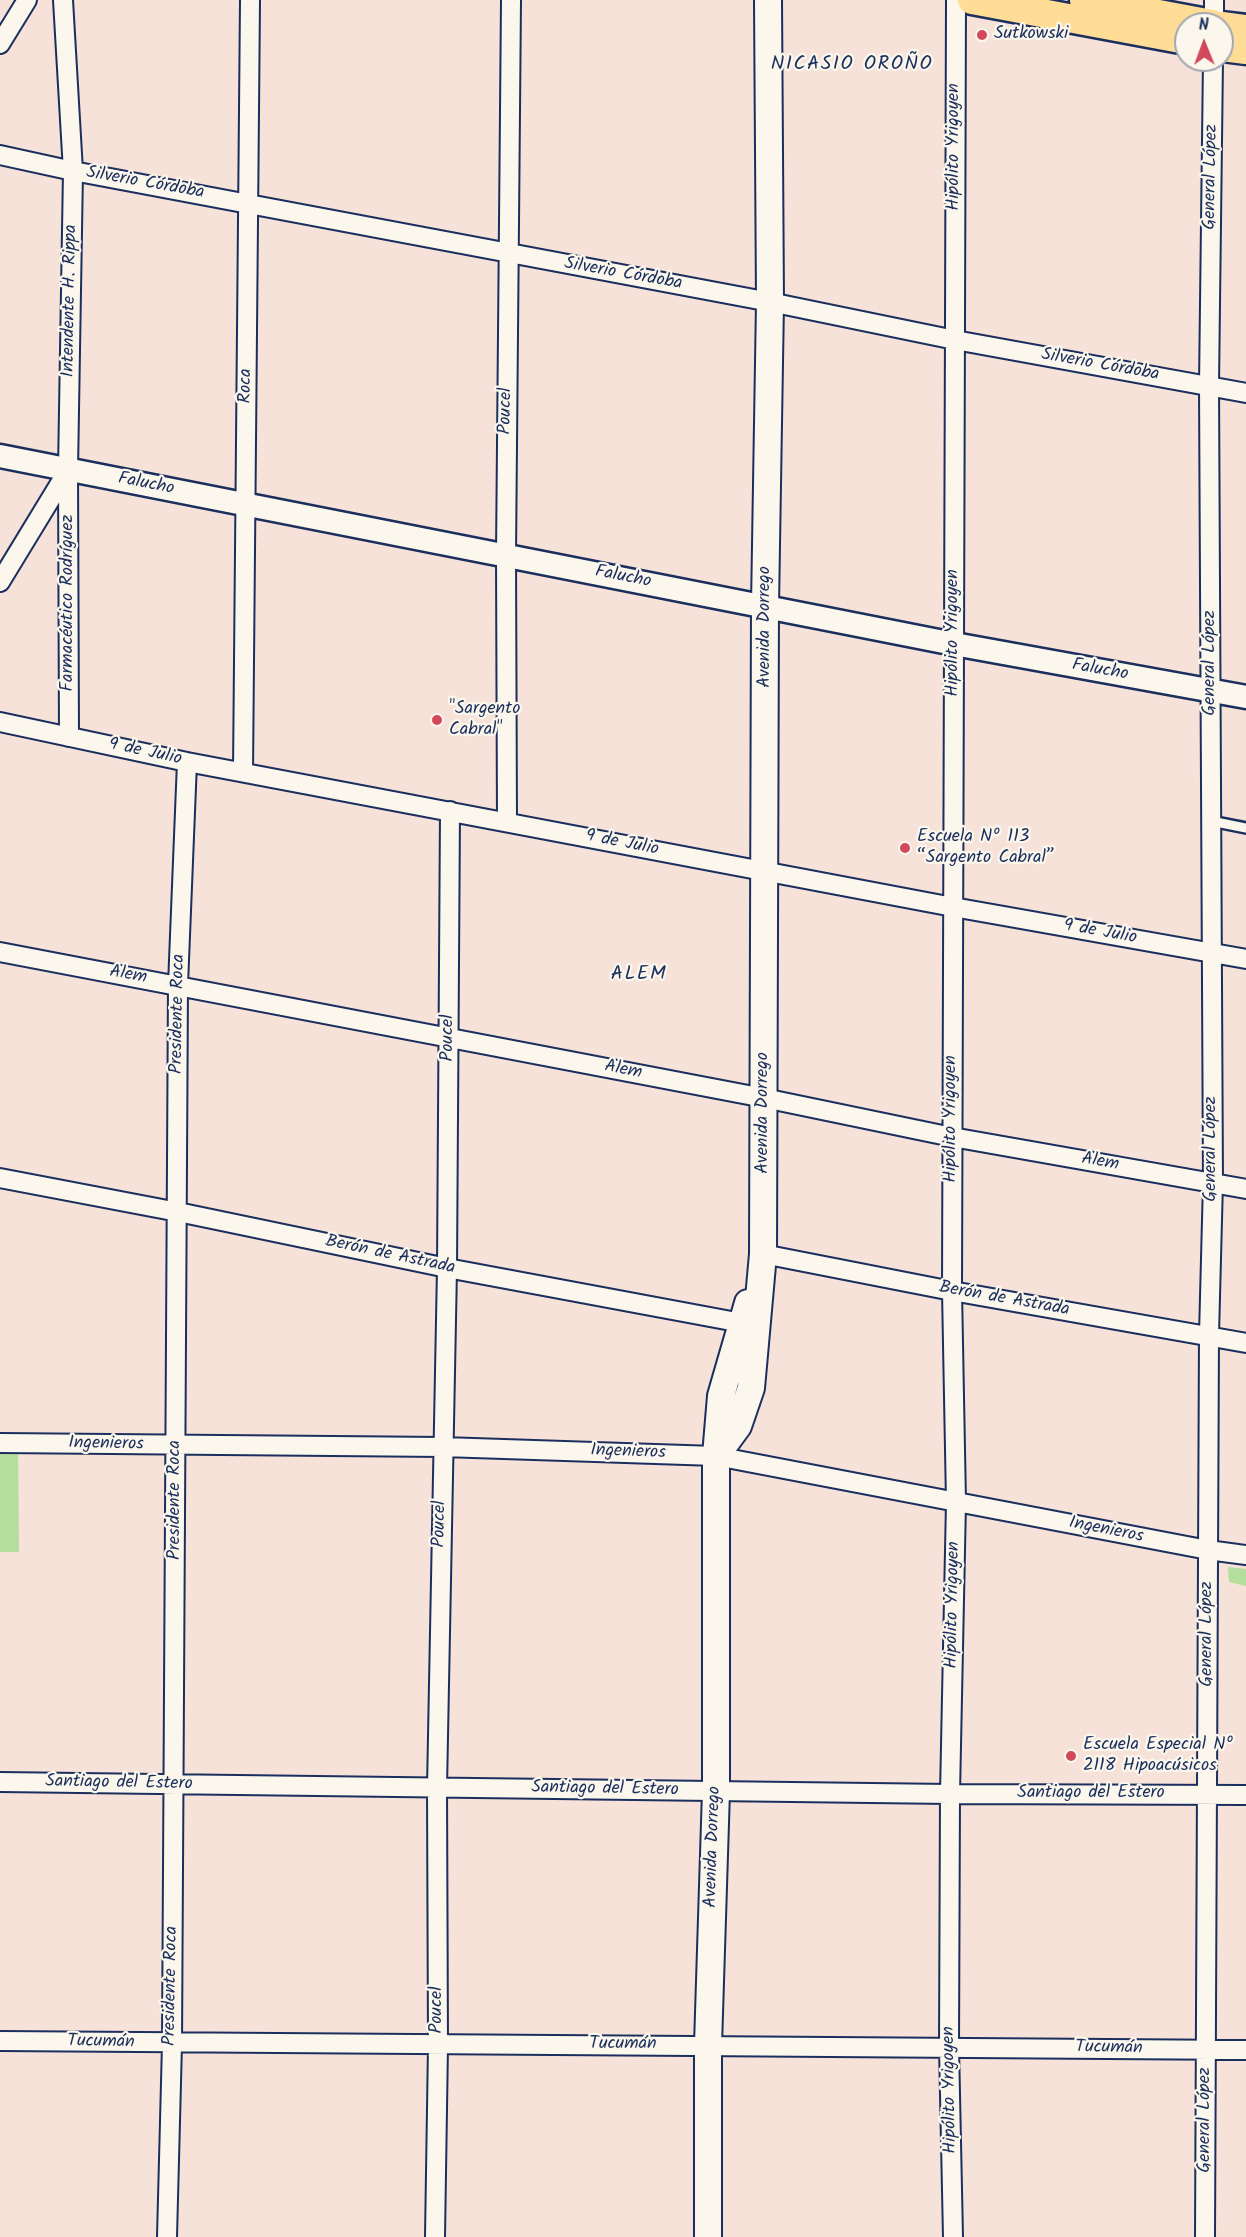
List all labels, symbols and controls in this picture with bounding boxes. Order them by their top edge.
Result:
north arrow [1174,12,1234,72]
text: N [1198,13,1209,38]
place label: Sutkowski [994,24,1068,46]
marker: Sutkowski [975,28,989,42]
district label: NICASIO OROÑO [771,54,933,78]
street label: Hipólito Yrigoyen [944,83,966,211]
street label: General López [1200,124,1224,230]
street label: Silverio Córdoba [84,163,206,205]
street label: Intendente H. Rippa [59,224,83,378]
street label: Silverio Córdoba [562,254,684,296]
street label: Silverio Córdoba [1039,345,1161,387]
street label: Roca [236,368,258,404]
street label: Poucel [496,387,518,435]
street label: Falucho [116,469,176,501]
street label: Farmacéutico Rodríguez [58,515,80,691]
street label: Falucho [593,562,653,594]
street label: Avenida Dorrego [755,566,777,688]
street label: Hipólito Yrigoyen [943,569,965,697]
street label: General López [1200,610,1222,716]
street label: Falucho [1070,655,1130,687]
place label: "Sargento Cabral" [449,699,520,742]
marker: "Sargento Cabral" [430,713,444,727]
street label: 9 de Julio [106,735,184,771]
street label: 9 de Julio [584,826,660,862]
place label: Escuela Nº 113 “Sargento Cabral” [917,827,1055,870]
marker: Escuela Nº 113 “Sargento Cabral” [898,841,912,855]
street label: 9 de Julio [1062,916,1138,950]
street label: Presidente Roca [167,954,191,1074]
street label: Alem [108,962,148,990]
district label: ALEM [611,964,667,988]
street label: Poucel [438,1014,460,1062]
street label: Avenida Dorrego [753,1052,775,1174]
street label: Hipólito Yrigoyen [941,1055,963,1183]
street label: Alem [602,1057,644,1085]
street label: General López [1201,1096,1223,1202]
street label: Alem [1080,1149,1120,1177]
street label: Berón de Astrada [323,1232,457,1280]
street label: Berón de Astrada [937,1278,1071,1322]
street label: Ingenieros [68,1434,144,1456]
street label: Presidente Roca [165,1440,187,1560]
street label: Ingenieros [590,1441,666,1465]
street label: Poucel [430,1500,452,1548]
street label: Ingenieros [1067,1513,1145,1549]
street label: Hipólito Yrigoyen [942,1541,966,1669]
street label: General López [1197,1581,1219,1687]
place label: Escuela Especial Nº 2118 Hipoacúsicos [1083,1735,1234,1778]
marker: Escuela Especial Nº 2118 Hipoacúsicos [1064,1749,1078,1763]
street label: Santiago del Estero [45,1772,193,1796]
street label: Santiago del Estero [531,1778,679,1802]
street label: Santiago del Estero [1017,1783,1165,1805]
street label: Avenida Dorrego [701,1786,727,1908]
street label: Presidente Roca [160,1926,184,2046]
street label: Poucel [427,1986,449,2034]
street label: Hipólito Yrigoyen [939,2026,963,2154]
street label: Tucumán [67,2032,135,2054]
street label: Tucumán [589,2034,657,2056]
street label: Tucumán [1075,2038,1143,2060]
street label: General López [1195,2067,1217,2173]

